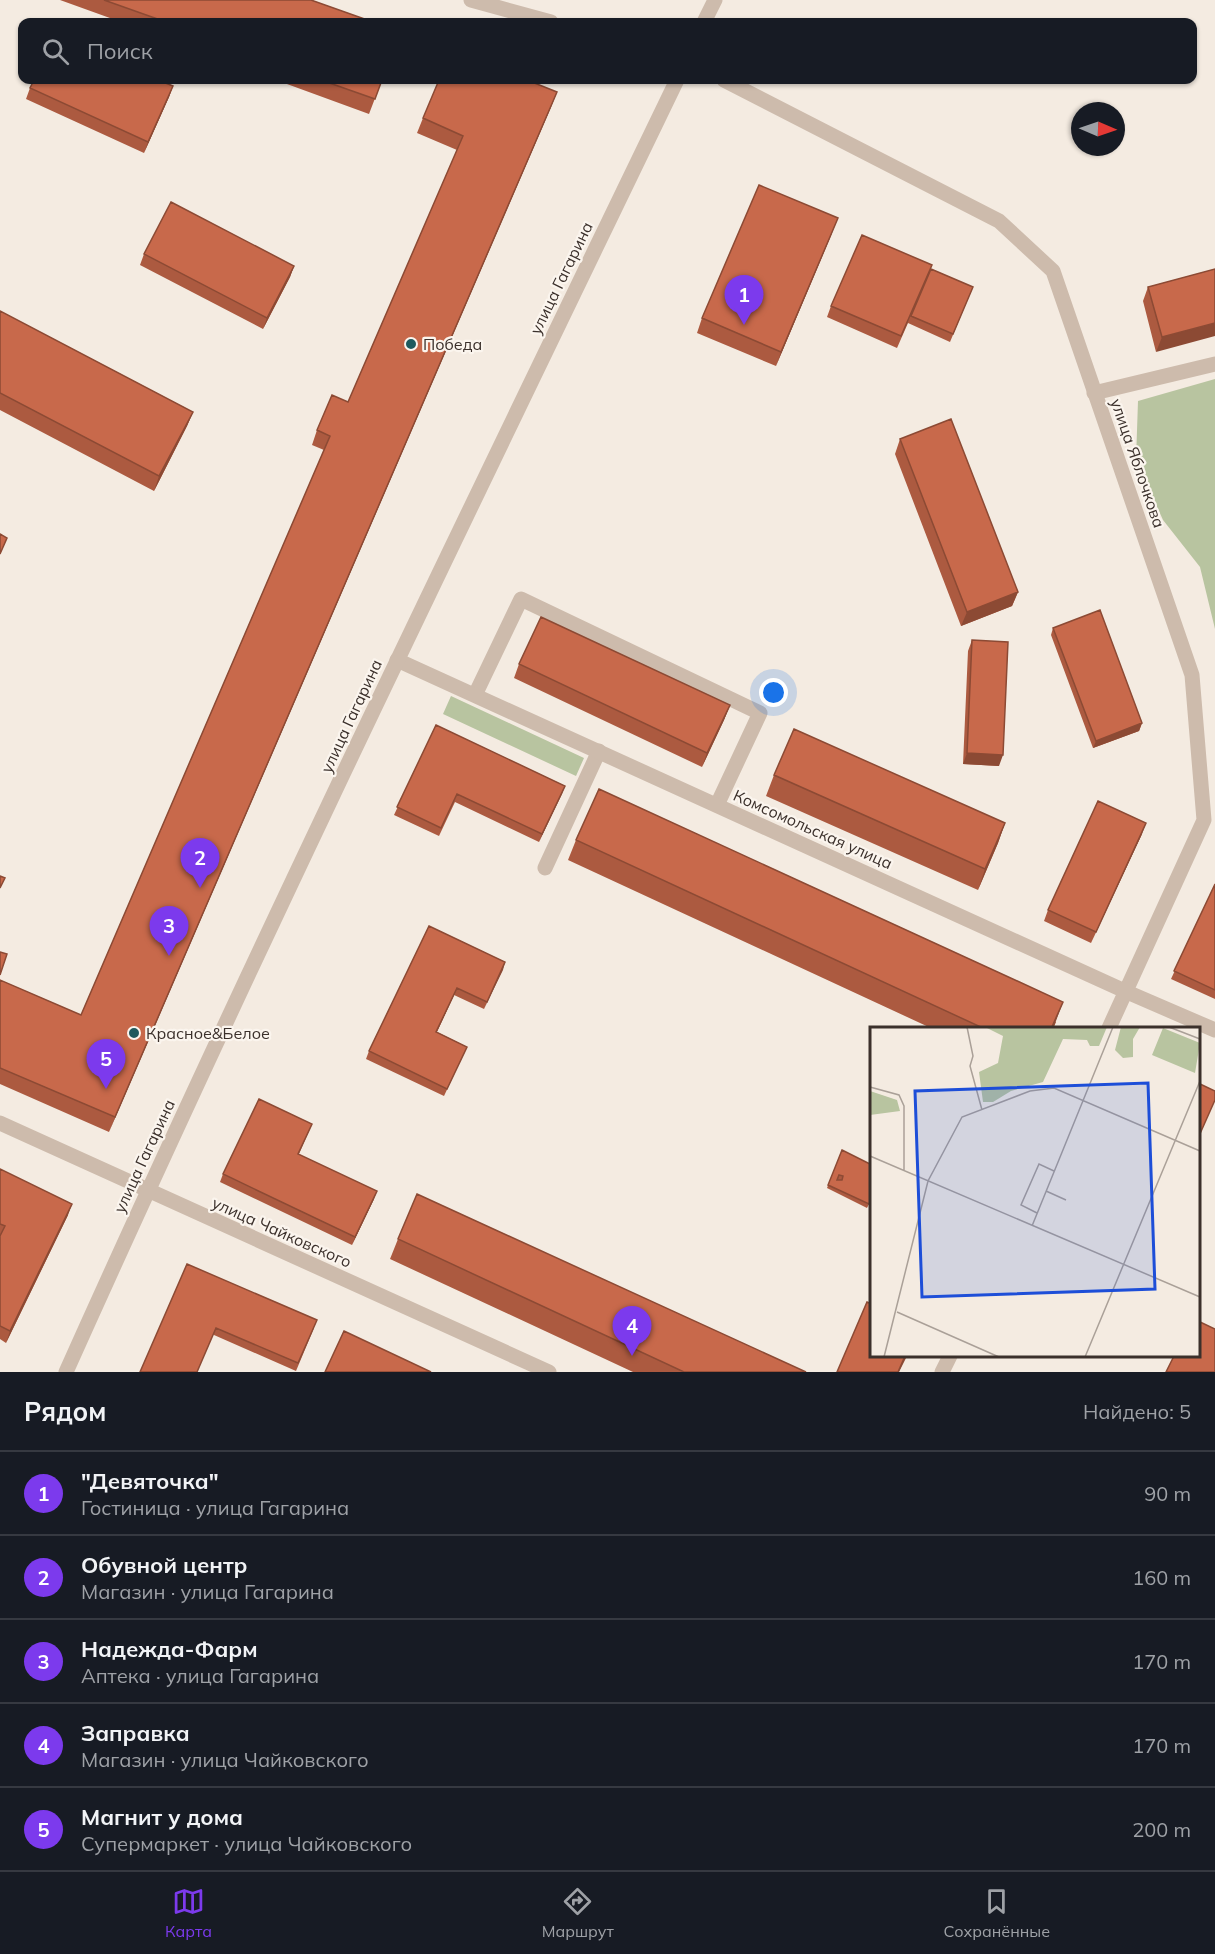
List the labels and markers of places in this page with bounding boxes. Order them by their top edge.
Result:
pin: 1 [724,276,764,325]
place label: Победа [423,334,482,354]
marker: Победа [404,337,418,351]
pin: 2 [180,838,220,888]
pin: 3 [150,906,188,956]
place label: Красное&Белое [146,1023,270,1043]
marker: Красное&Белое [127,1026,141,1040]
pin: 5 [86,1040,126,1089]
pin: 4 [612,1306,652,1356]

